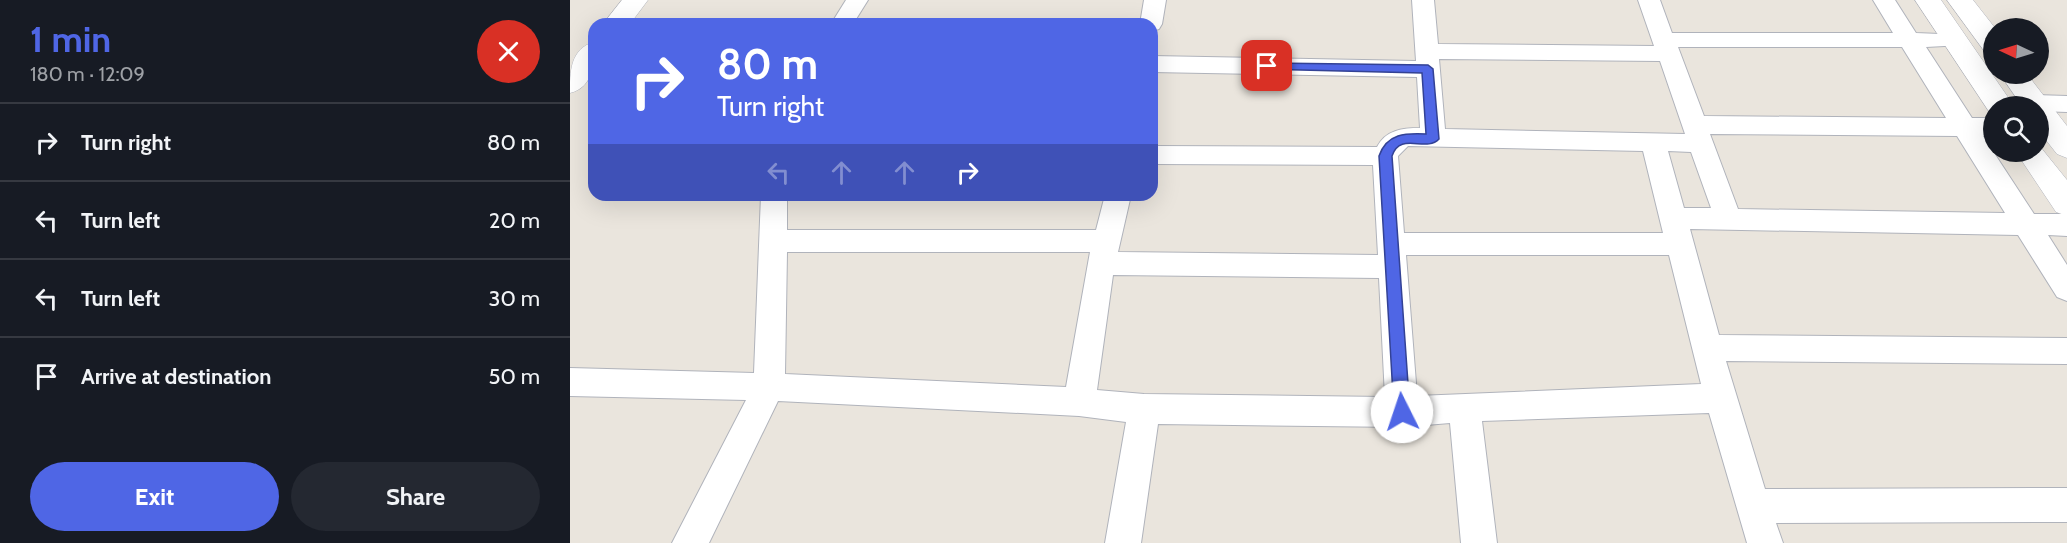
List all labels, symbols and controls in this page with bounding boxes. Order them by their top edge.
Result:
text: 1 min [30,17,111,61]
north arrow [1983,18,2049,84]
map controls [1983,18,2049,162]
button: close [477,20,540,83]
text: 80 m [717,38,818,90]
pin [1241,40,1292,91]
icon: right [618,42,696,120]
icon: arrive [1250,49,1283,82]
text: 180 m · 12:09 [30,62,145,86]
text: Turn right [717,90,824,123]
button: search [1983,96,2049,162]
icon: right [30,126,63,159]
text: Turn right [81,129,171,156]
text: 80 m [487,129,540,156]
icon: left [762,156,795,189]
icon: ahead [825,156,858,189]
icon: ahead [888,156,921,189]
icon: right [951,156,984,189]
icon: left [30,204,63,237]
text: Turn left [81,207,160,234]
text: 20 m [489,207,540,234]
icon: left [30,282,63,315]
text: Turn left [81,285,160,312]
text: 30 m [488,285,540,312]
icon: arrive [30,360,63,393]
text: Arrive at destination [81,363,271,390]
text: 50 m [488,363,540,390]
position arrow [1370,380,1434,444]
button: Exit [30,462,279,531]
button: Share [291,462,540,531]

